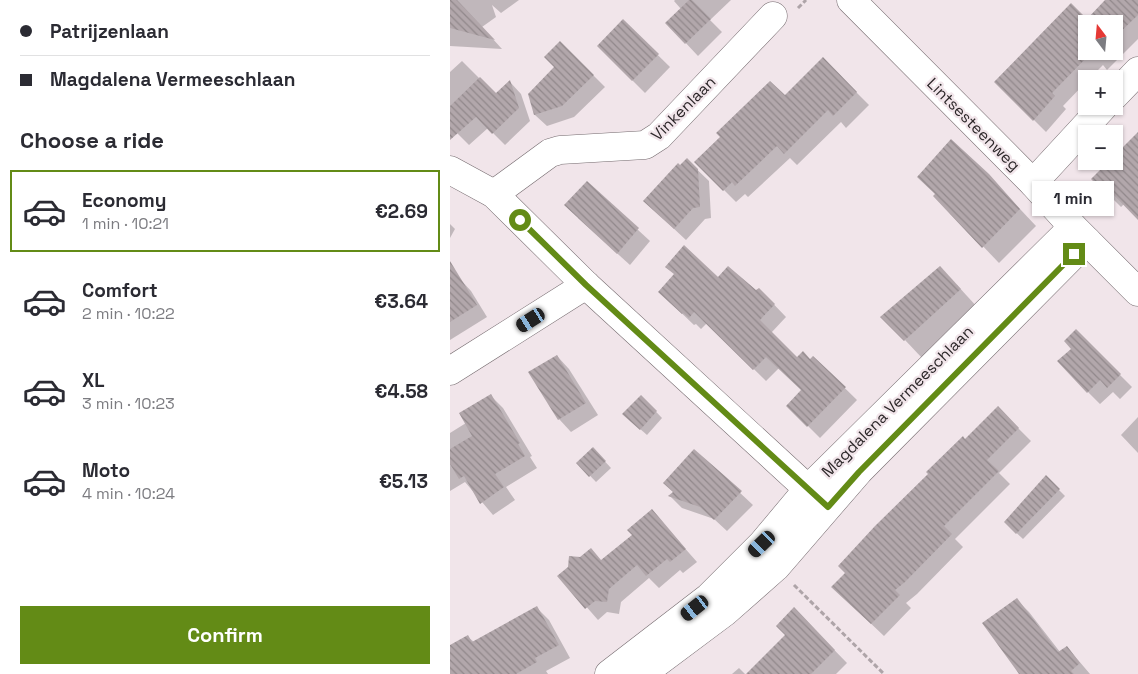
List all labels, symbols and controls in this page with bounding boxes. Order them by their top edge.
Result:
north arrow [1078,15,1122,60]
map controls [1078,15,1123,170]
text: Patrijzenlaan [50,19,169,44]
text: Magdalena Vermeeschlaan [50,67,295,92]
button: + [1078,70,1123,115]
street label: Vinkenlaan [647,72,720,145]
street label: Lintsesteenweg [922,73,1025,176]
button: − [1078,125,1123,170]
text: Choose a ride [20,126,164,154]
callout: 1 min [1033,182,1115,216]
text: Economy [82,188,166,213]
text: 1 min [1053,188,1093,209]
icon: car [22,189,67,234]
text: €2.69 [375,199,428,224]
route start [509,209,531,231]
text: 1 min · 10:21 [82,213,169,234]
route end [1063,243,1085,265]
text: Comfort [82,278,158,303]
icon: car [22,279,67,324]
text: €3.64 [374,289,428,314]
text: 2 min · 10:22 [82,303,175,324]
car [514,306,547,334]
street label: Magdalena Vermeeschlaan [817,321,978,482]
text: XL [82,368,105,393]
icon: car [22,369,67,414]
text: €4.58 [375,379,428,404]
text: 3 min · 10:23 [82,393,175,414]
text: Moto [82,458,130,483]
icon: car [22,459,67,504]
text: €5.13 [379,469,428,494]
text: 4 min · 10:24 [82,483,175,504]
car [746,528,778,560]
car [678,593,711,623]
button: Confirm [20,606,430,664]

